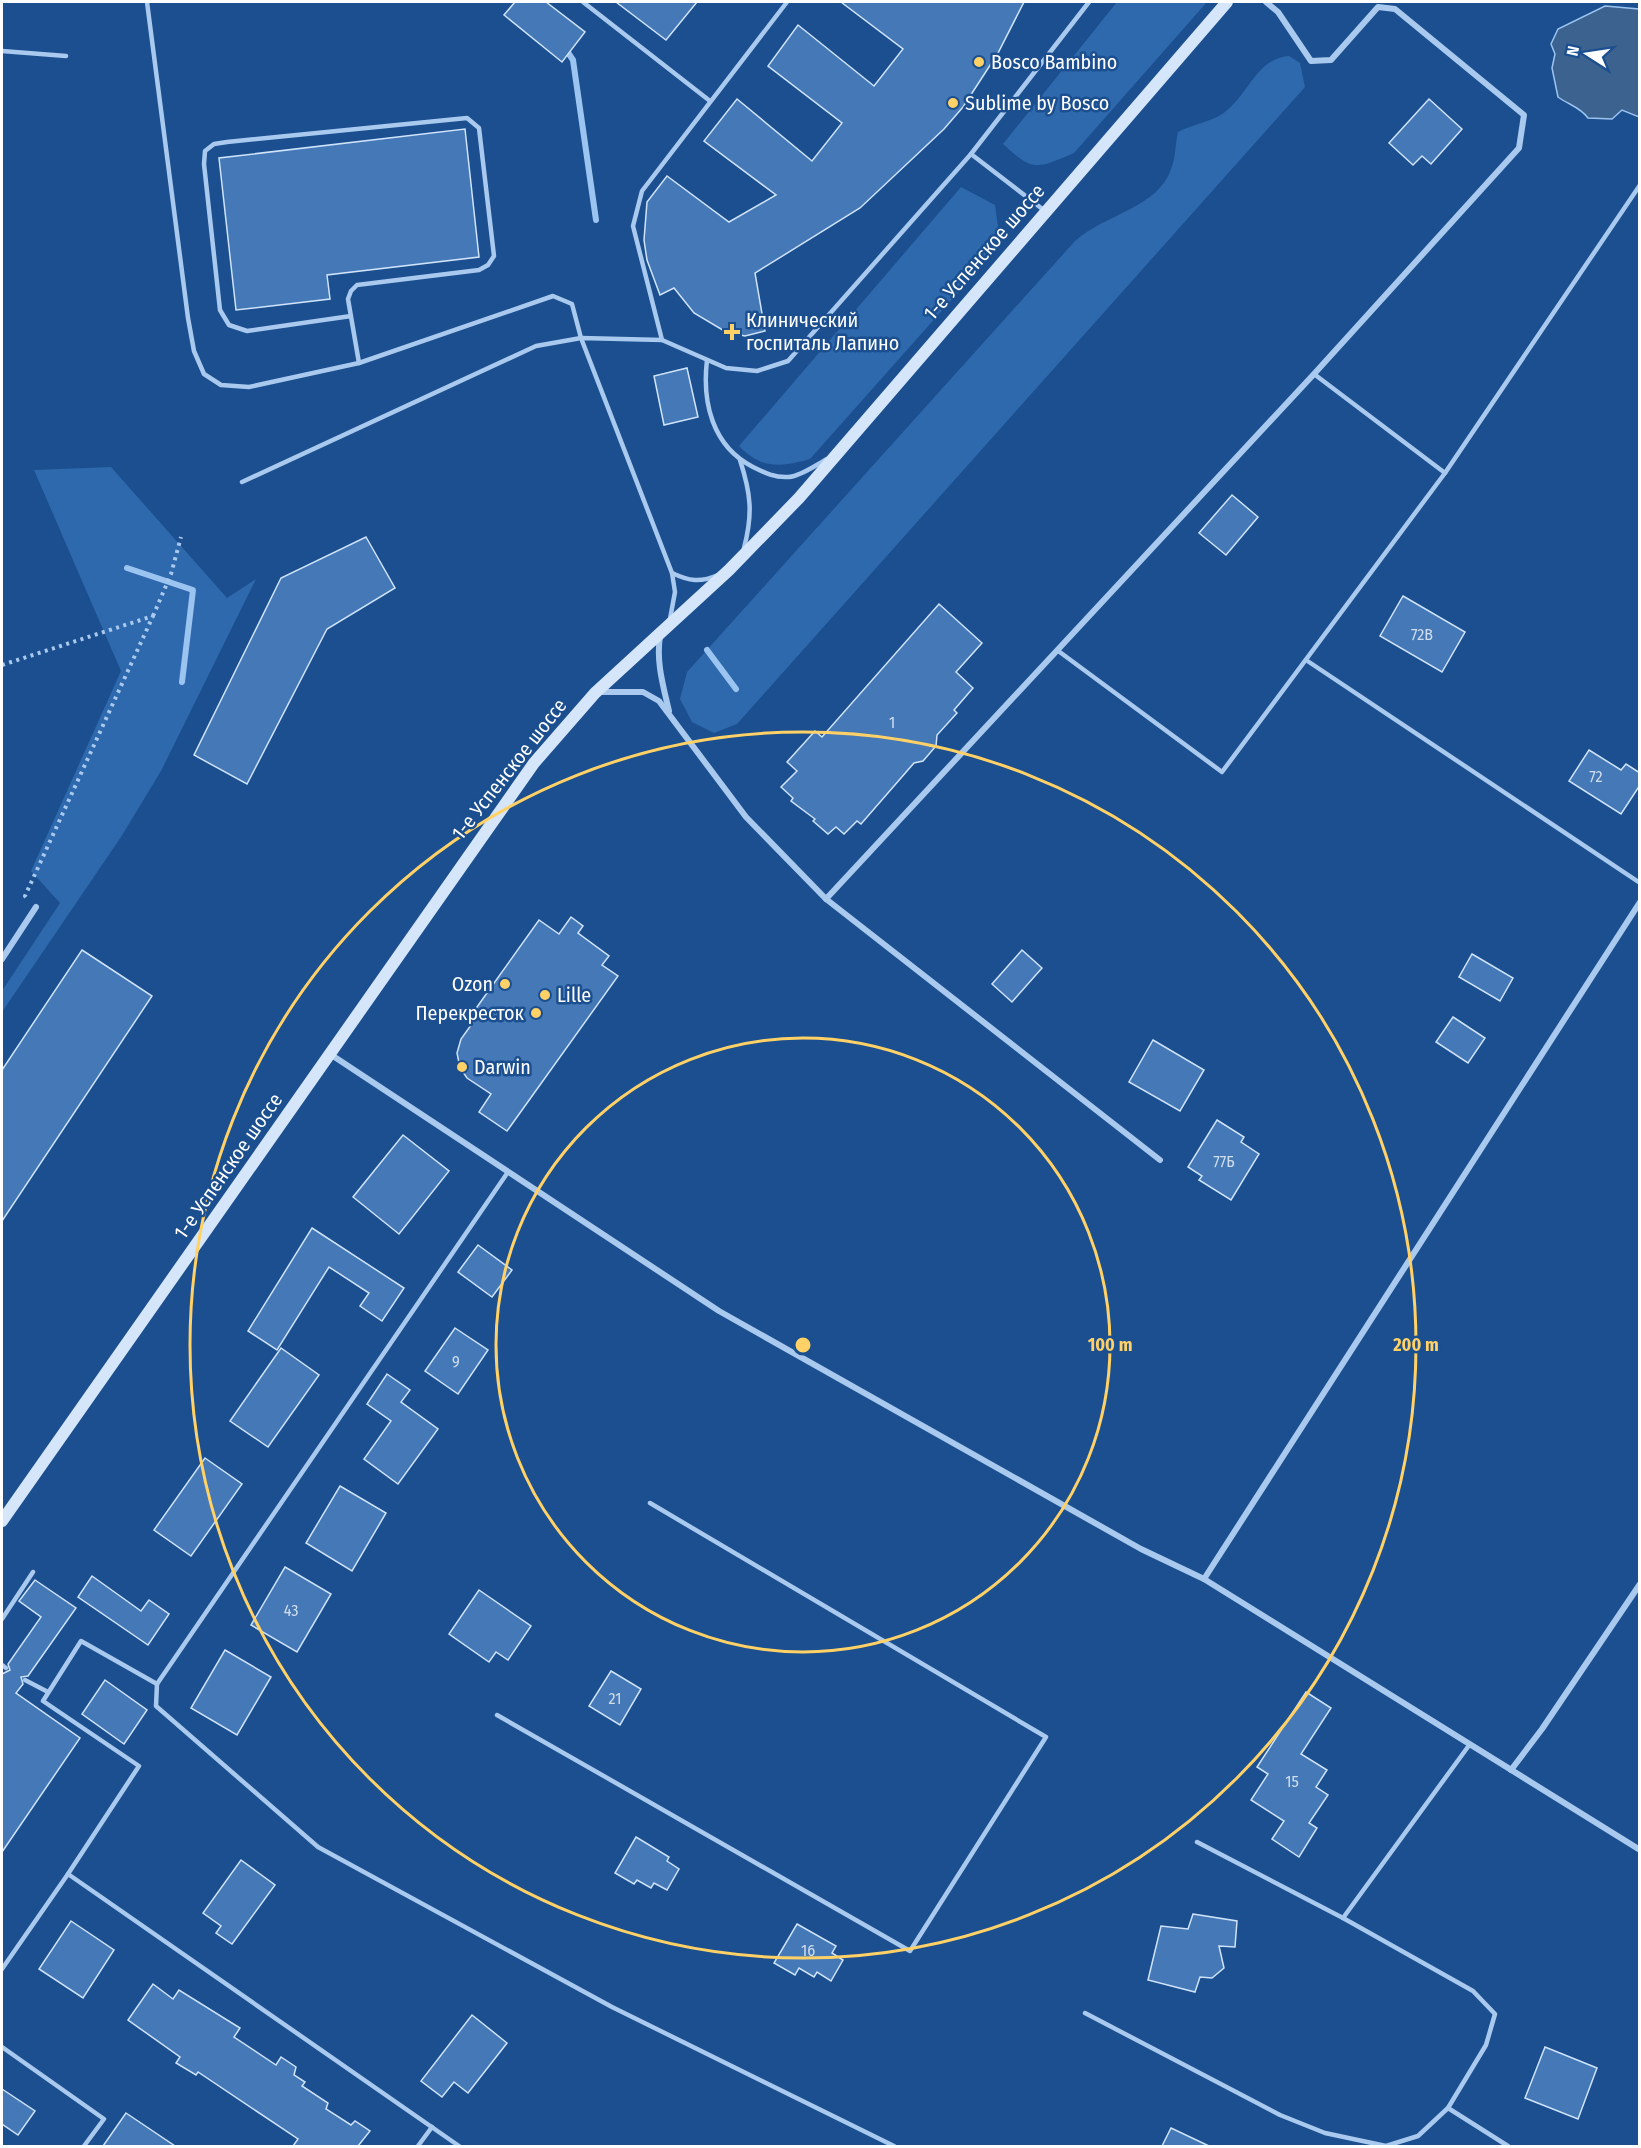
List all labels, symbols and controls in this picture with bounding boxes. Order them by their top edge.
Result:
north arrow [1557,24,1617,84]
text: N [1563,44,1583,58]
place label: Bosco Bambino [991,50,1117,74]
marker: Bosco Bambino [972,55,986,69]
place label: Sublime by Bosco [965,91,1109,115]
marker: Sublime by Bosco [946,96,960,110]
street label: 1-е Успенское шоссе [918,179,1050,325]
place label: Клинический госпиталь Лапино [746,308,899,355]
marker: Клинический госпиталь Лапино [723,323,741,341]
house number: 72В [1411,625,1433,644]
street label: 1-е Успенское шоссе [446,694,572,844]
house number: 1 [889,713,895,732]
house number: 72 [1589,767,1603,786]
place label: Ozon [452,972,493,996]
marker: Ozon [498,977,512,991]
place label: Lille [557,983,591,1007]
marker: Lille [538,988,552,1002]
place label: Перекресток [416,1001,525,1025]
marker: Перекресток [529,1006,543,1020]
place label: Darwin [474,1055,531,1079]
marker: Darwin [455,1060,469,1074]
street label: 1-е Успенское шоссе [169,1089,287,1243]
house number: 77Б [1213,1152,1235,1171]
text: 100 m [1088,1334,1132,1356]
text: 200 m [1392,1334,1439,1356]
centre of rings [793,1335,813,1355]
house number: 9 [452,1352,460,1371]
house number: 43 [284,1601,298,1620]
house number: 21 [609,1689,621,1708]
house number: 15 [1285,1772,1299,1791]
house number: 16 [801,1941,815,1960]

